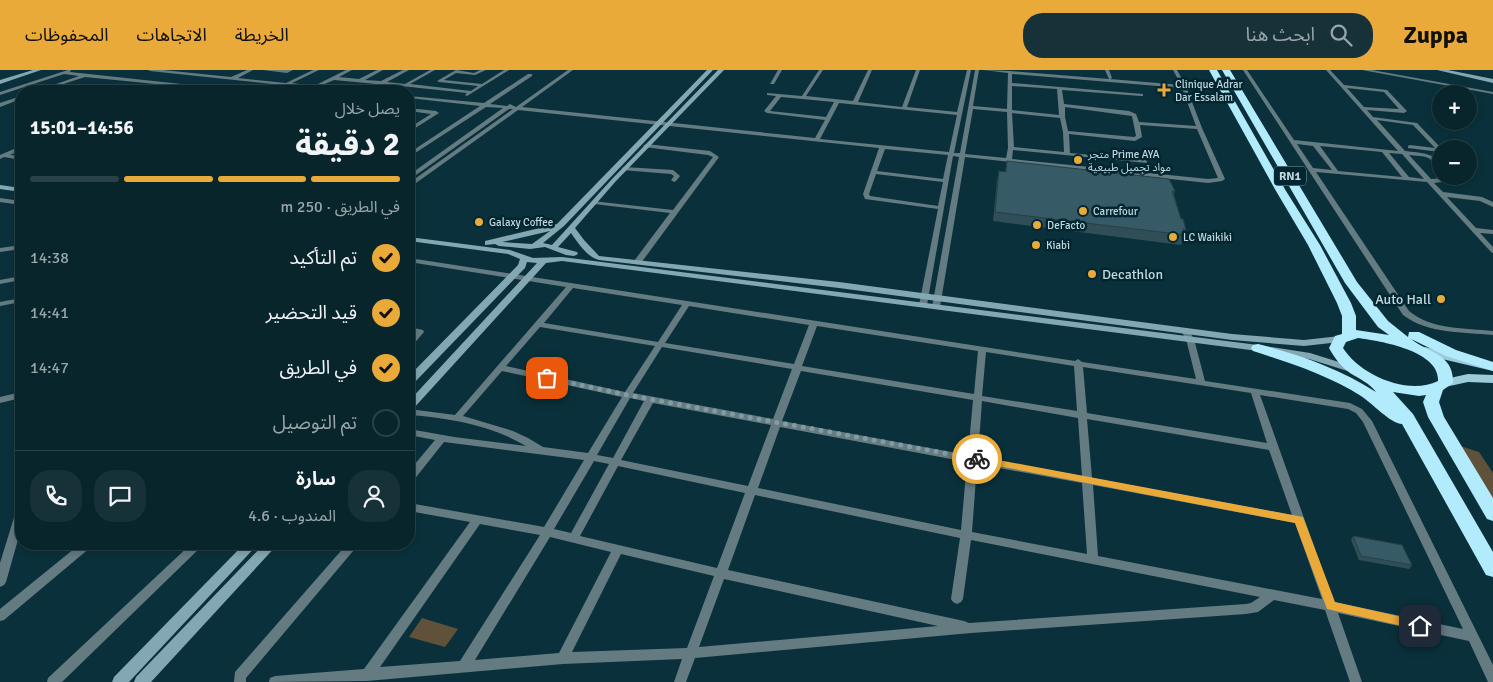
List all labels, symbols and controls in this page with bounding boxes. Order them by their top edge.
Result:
search box [1023,13,1373,58]
text: Zuppa [1403,20,1468,50]
icon: search [1327,21,1355,49]
text: ابحث هنا [1245,23,1315,47]
text: المحفوظات [25,24,109,46]
text: الاتجاهات [137,24,207,46]
text: الخريطة [235,24,289,46]
place label: Clinique Adrar Dar Essalam [1175,78,1243,104]
marker: Clinique Adrar Dar Essalam [1157,83,1171,97]
map controls [1432,85,1477,185]
button: + [1432,85,1477,130]
text: يصل خلال [335,99,400,119]
text: 14:56–15:01 [30,116,134,140]
text: 2 دقيقة [295,125,400,164]
button: − [1432,140,1477,185]
place label: متجر Prime AYA مواد تجميل طبيعية [1087,148,1171,174]
marker: متجر Prime AYA مواد تجميل طبيعية [1072,154,1084,166]
road number: RN1 [1274,166,1306,185]
text: في الطريق · 250 m [281,197,400,217]
marker: Carrefour [1077,205,1089,217]
place label: Carrefour [1093,205,1138,218]
marker: Galaxy Coffee [473,216,485,228]
place label: Galaxy Coffee [489,216,553,229]
marker: DeFacto [1031,219,1043,231]
place label: DeFacto [1047,219,1085,232]
marker: LC Waikiki [1167,231,1179,243]
place label: LC Waikiki [1183,231,1232,244]
marker: Kiabi [1030,239,1042,251]
place label: Kiabi [1046,239,1070,252]
icon: check [372,244,400,272]
text: تم التأكيد [289,246,357,270]
text: 14:38 [30,248,69,268]
place label: Decathlon [1102,266,1163,283]
marker: Decathlon [1086,268,1098,280]
place label: Auto Hall [1375,291,1431,308]
marker: Auto Hall [1435,293,1447,305]
icon: check [372,299,400,327]
text: قيد التحضير [266,301,357,325]
text: 14:41 [30,303,69,323]
icon: check [372,354,400,382]
text: في الطريق [279,356,357,380]
pin [526,357,568,399]
text: 14:47 [30,358,69,378]
icon: bag [533,364,561,392]
text: تم التوصيل [273,411,357,435]
courier [952,434,1002,484]
icon: bike [963,445,991,473]
text: سارة [296,467,336,491]
button: phone [30,470,82,522]
button: chat [94,470,146,522]
button: person [348,470,400,522]
text: المندوب · 4.6 [248,506,336,526]
pin [1399,605,1441,647]
icon: home [1406,612,1434,640]

